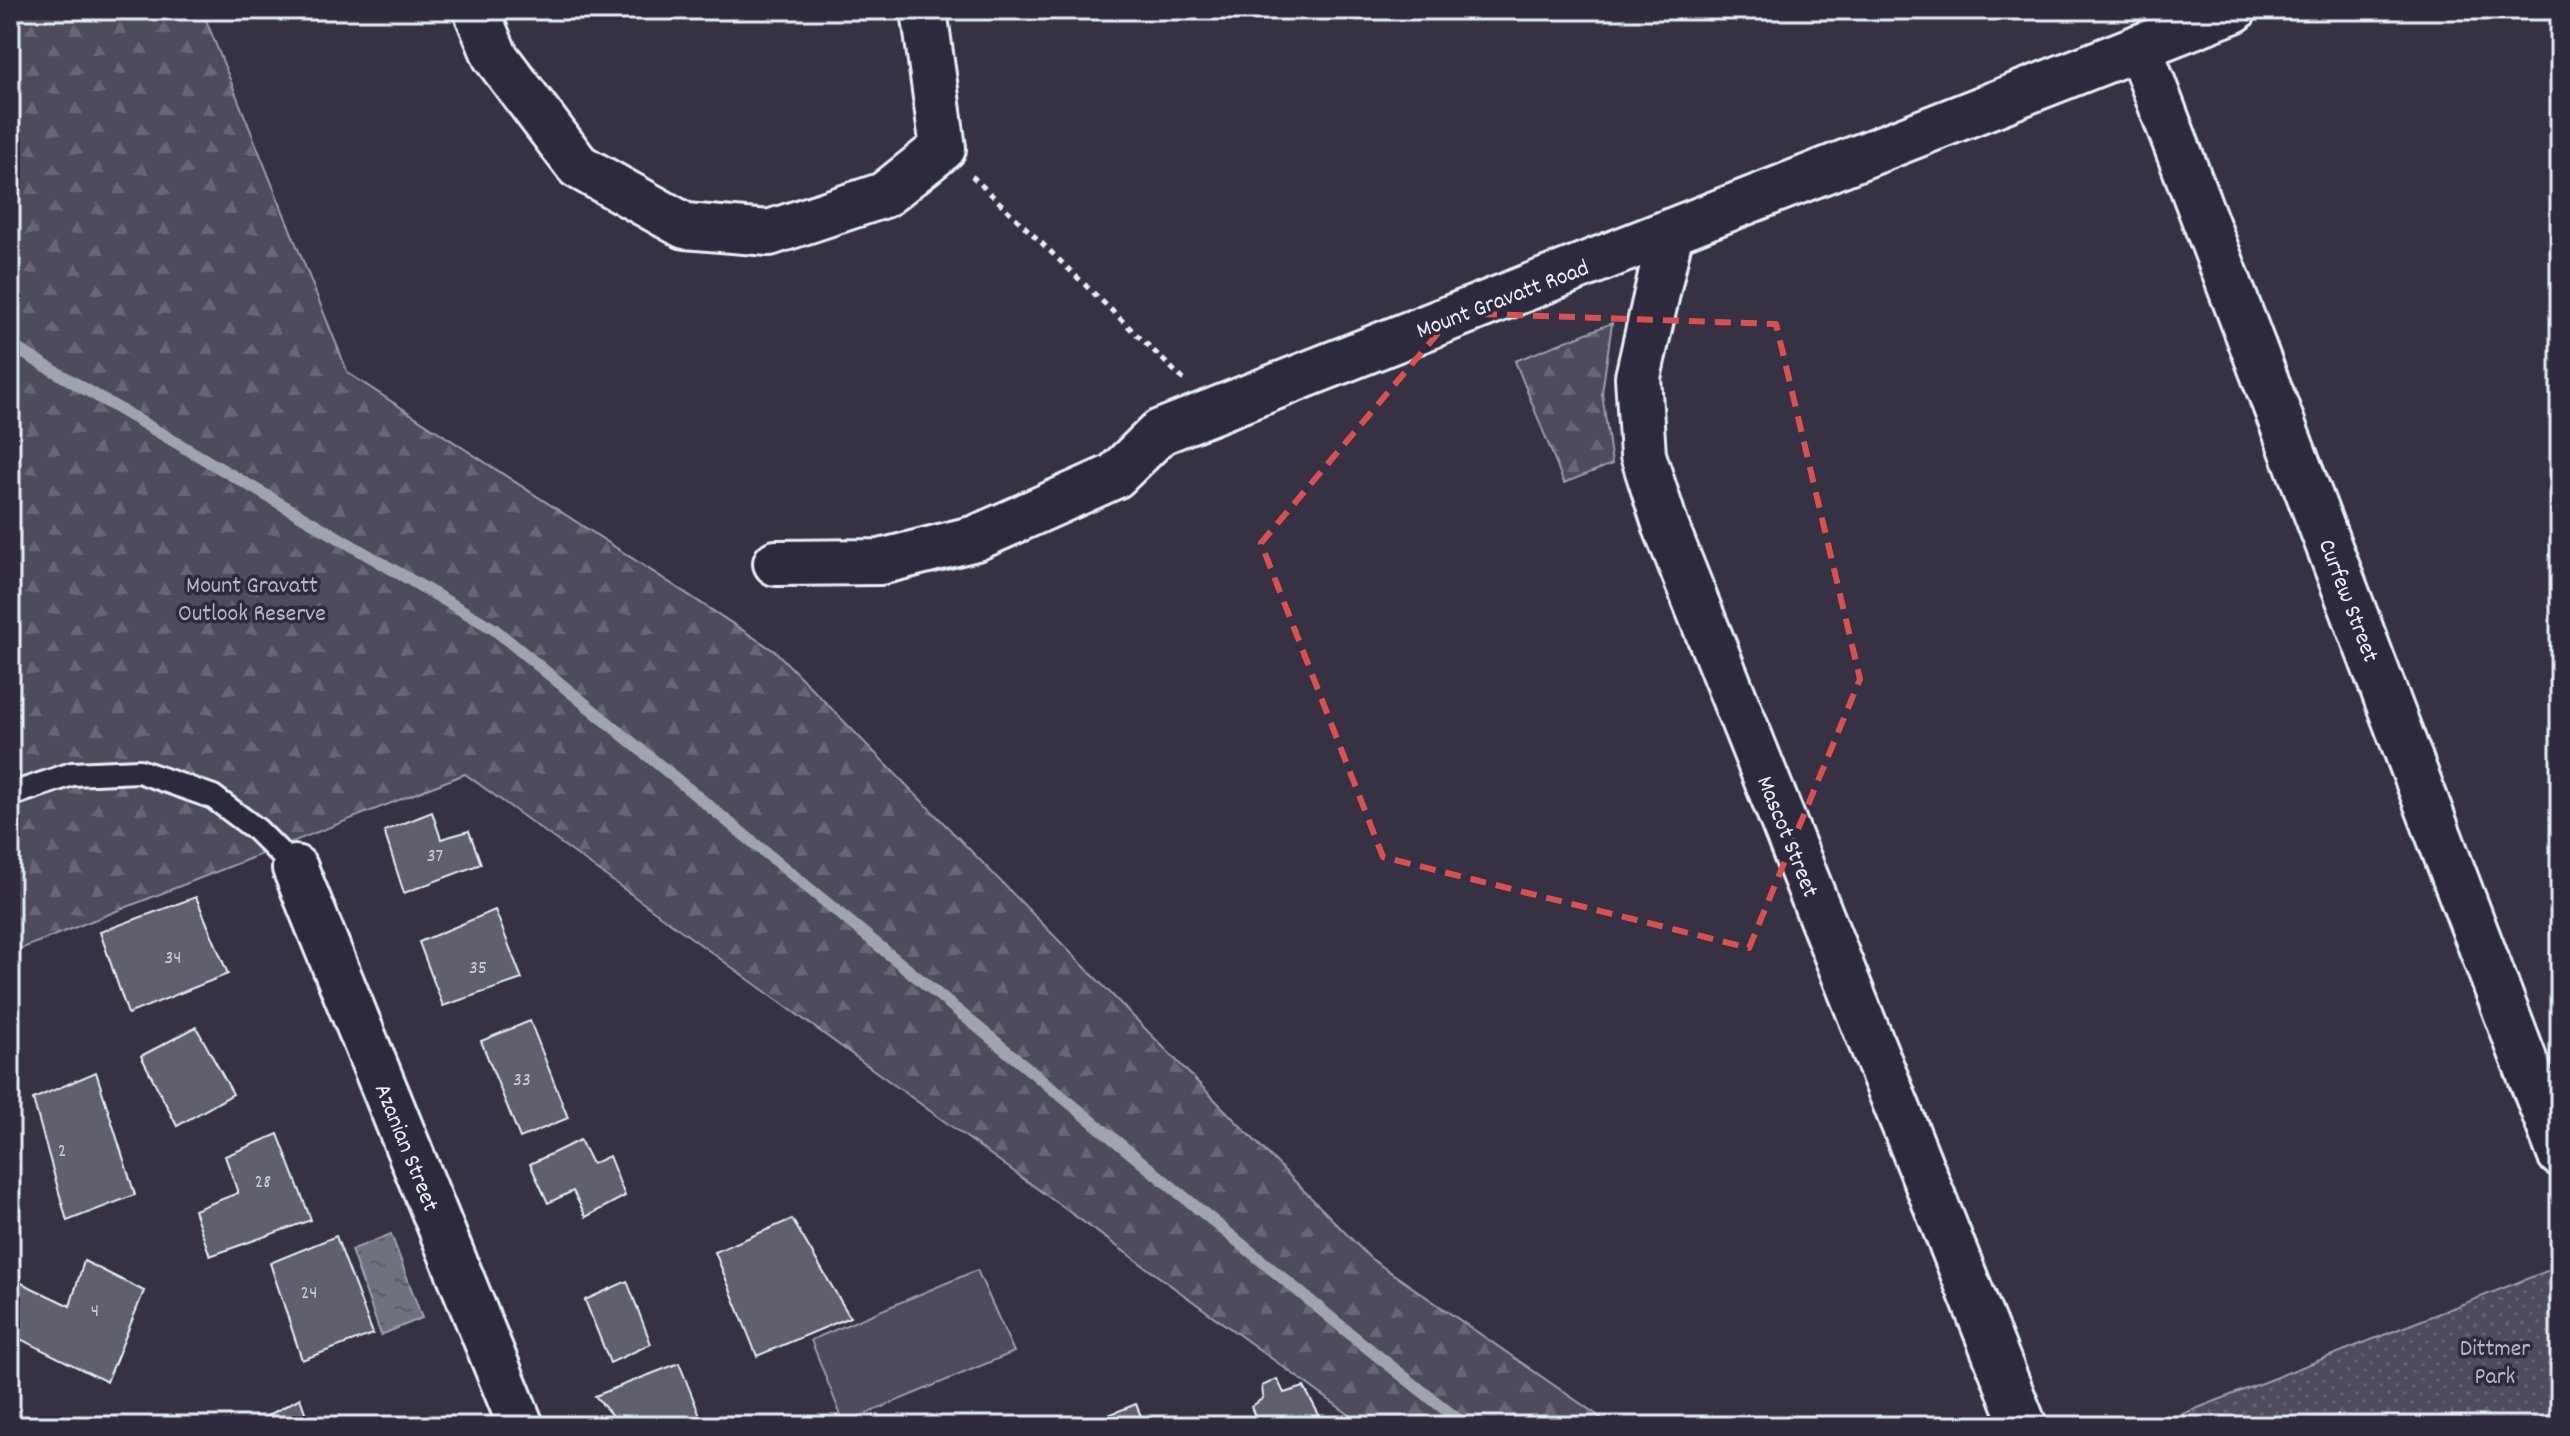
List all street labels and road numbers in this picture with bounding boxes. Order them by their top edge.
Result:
street label: Mount Gravatt Road [1412,252,1594,349]
street label: Curfew Street [2308,535,2386,668]
street label: Mascot Street [1746,771,1826,903]
street label: Azanian Street [364,1079,446,1217]

